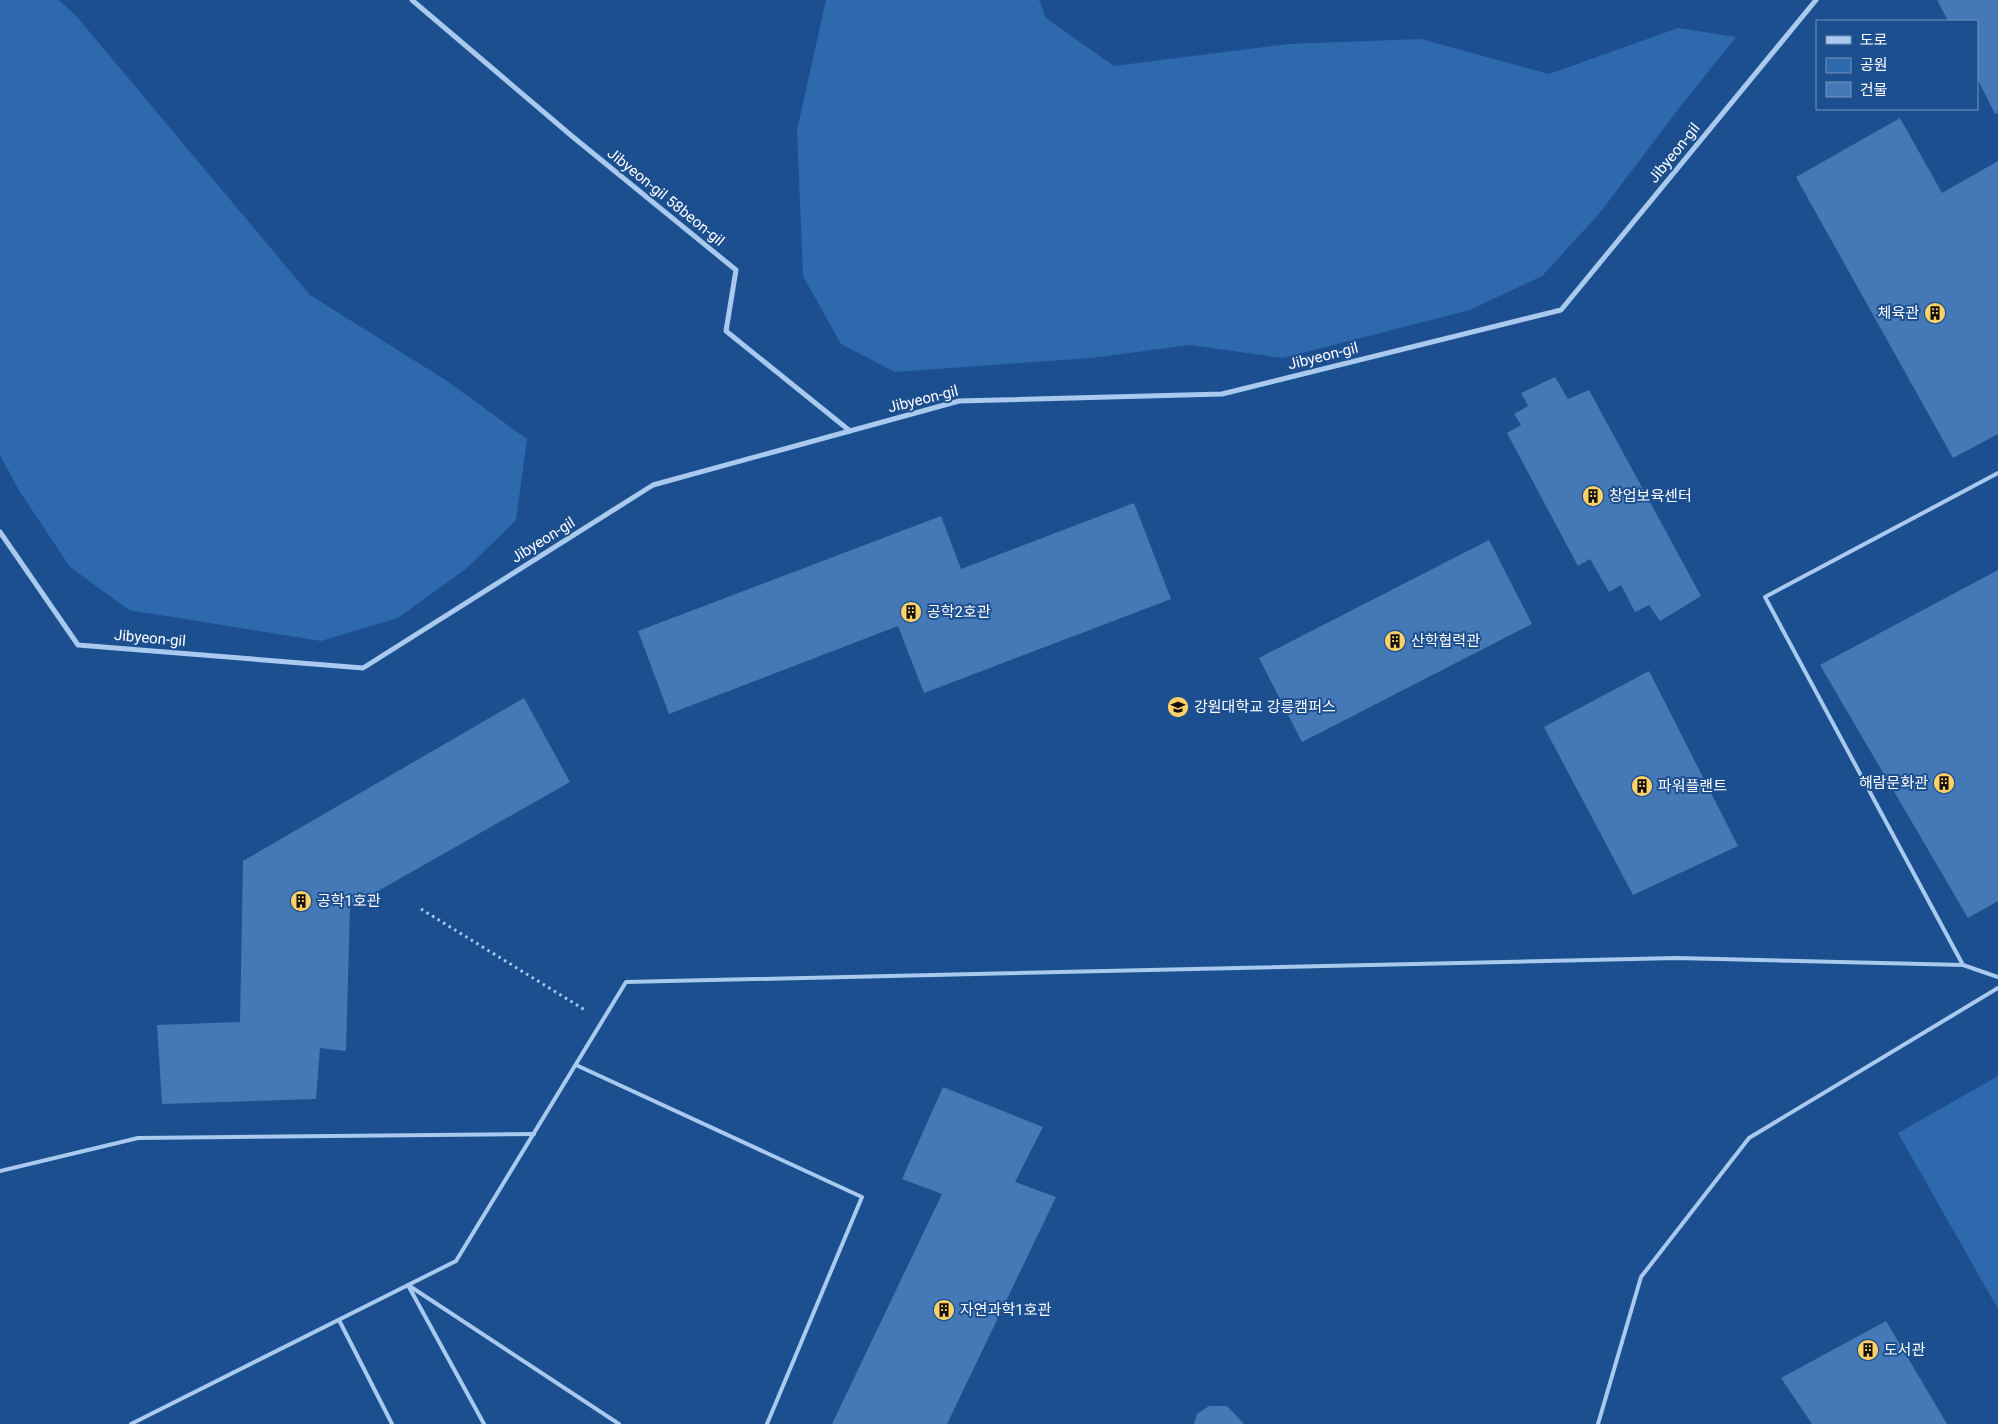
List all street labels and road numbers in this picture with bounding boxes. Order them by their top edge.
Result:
street label: Jibyeon-gil [1644,119,1704,187]
street label: Jibyeon-gil 58beon-gil [604,144,728,250]
street label: Jibyeon-gil [1286,339,1360,373]
street label: Jibyeon-gil [886,382,960,416]
street label: Jibyeon-gil [508,513,578,567]
street label: Jibyeon-gil [113,626,187,650]

